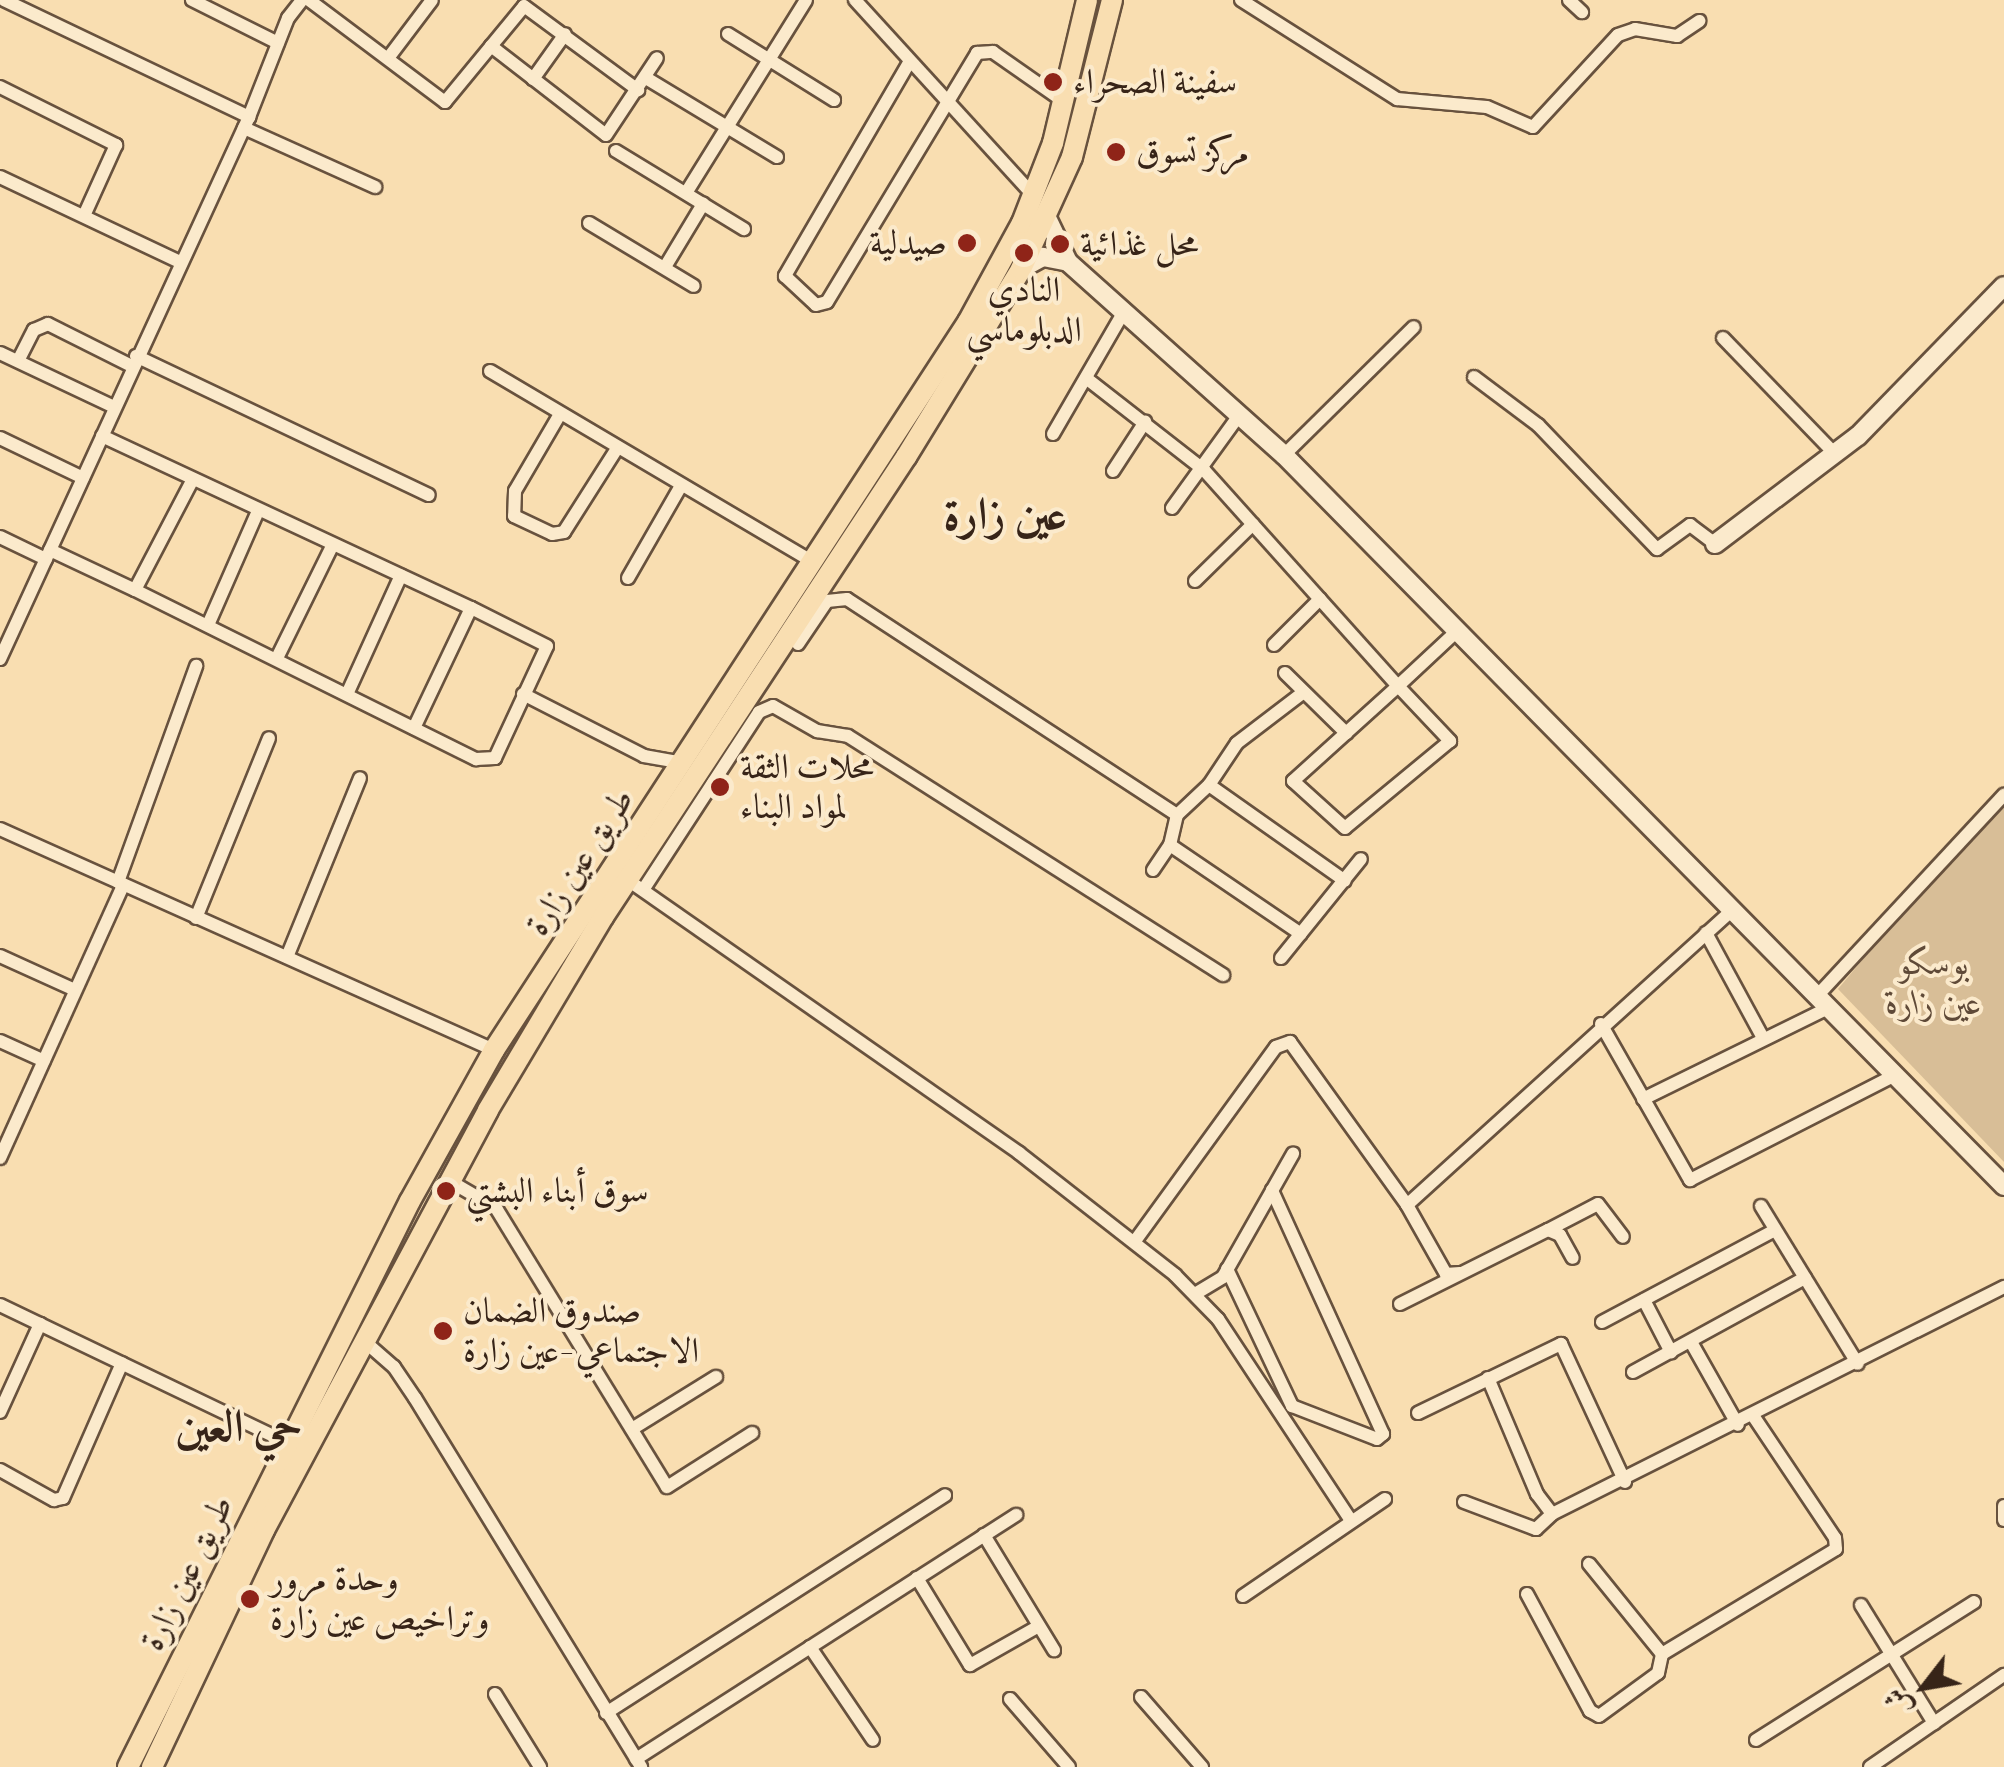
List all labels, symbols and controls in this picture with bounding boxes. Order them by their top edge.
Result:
place label: سفينة الصحراء [1073,61,1237,103]
marker: سفينة الصحراء [1042,71,1064,93]
place label: مركز تسوق [1136,131,1249,173]
marker: مركز تسوق [1105,141,1127,163]
place label: صيدلية [870,222,947,264]
place label: محل غذائية [1080,223,1199,265]
marker: صيدلية [956,232,978,254]
marker: محل غذائية [1049,233,1071,255]
marker: النادي الدبلوماسي [1013,242,1035,264]
place label: النادي الدبلوماسي [966,269,1082,351]
district label: عين زارة [943,488,1067,542]
place label: محلات الثقة لمواد البناء [740,746,874,828]
marker: محلات الثقة لمواد البناء [709,776,731,798]
street label: طريق عين زارة [517,780,643,944]
park label: بوسكو عين زارة [1886,942,1982,1024]
place label: سوق أبناء البشتي [466,1170,649,1212]
marker: سوق أبناء البشتي [435,1180,457,1202]
place label: صندوق الضمان الاجتماعي -عين زارة [463,1290,699,1372]
marker: صندوق الضمان الاجتماعي -عين زارة [432,1320,454,1342]
district label: حي العين [175,1400,303,1454]
street label: طريق عين زارة [131,1488,243,1658]
place label: وحدة مرور وتراخيص عين زارة [270,1558,489,1640]
marker: وحدة مرور وتراخيص عين زارة [239,1588,261,1610]
north arrow [1874,1637,1974,1737]
text: ش [1877,1682,1919,1723]

